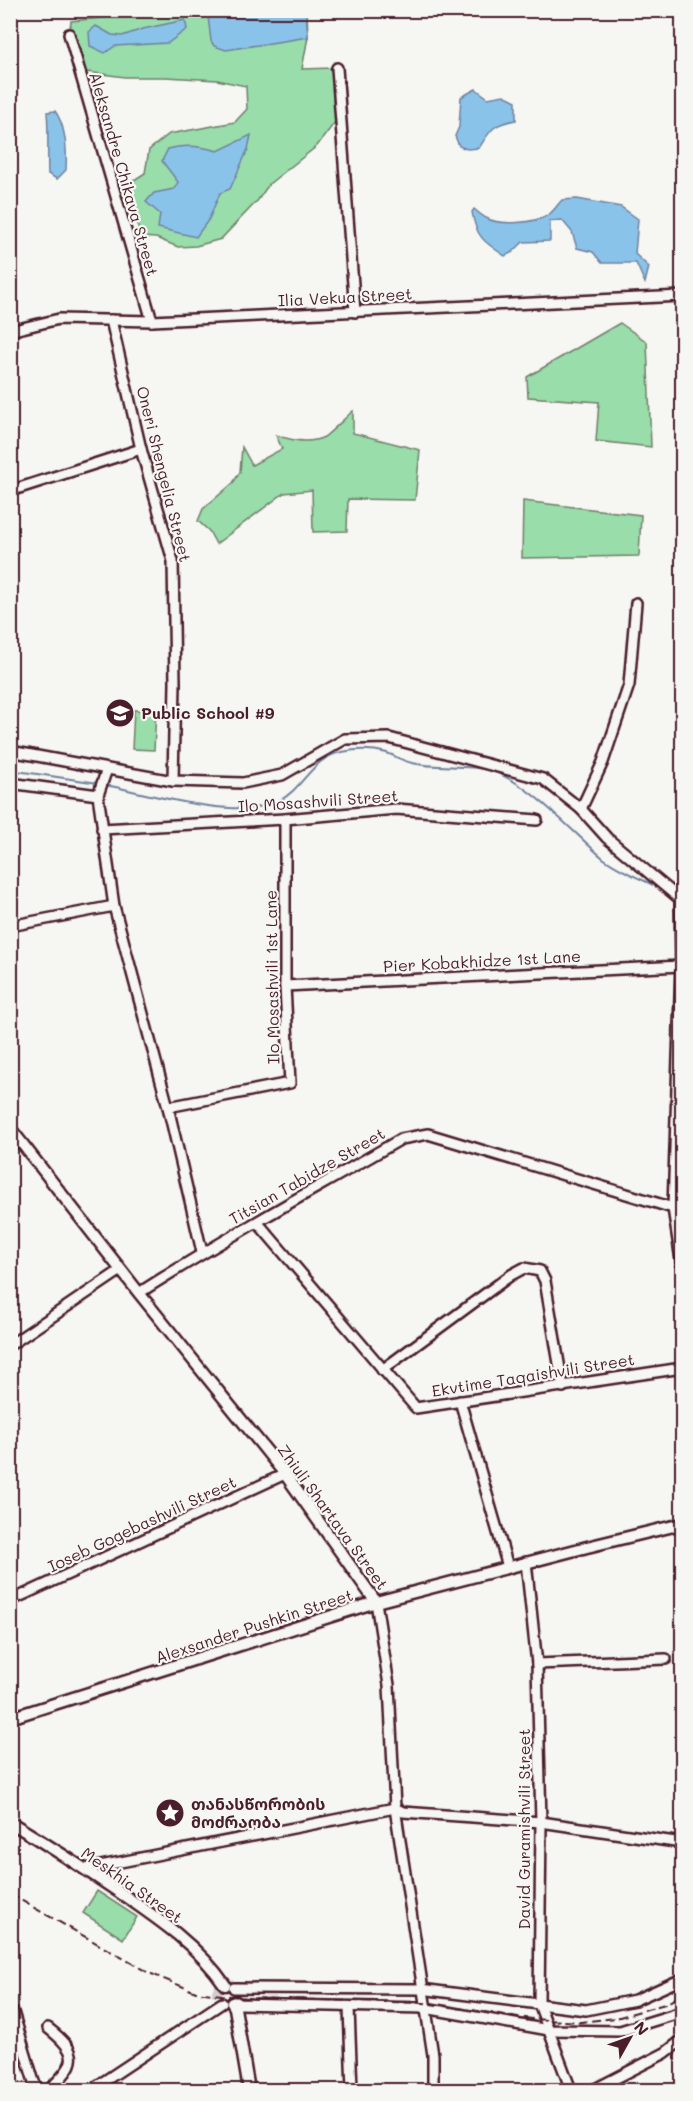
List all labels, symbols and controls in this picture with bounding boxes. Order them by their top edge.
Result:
street label: Aleksandre Chikava Street [85,69,164,278]
street label: Ilia Vekua Street [277,282,413,311]
street label: Oneri Shengelia Street [132,384,196,564]
school or university icon: Public School #9 [104,697,136,729]
place label: Public School #9 [141,702,275,723]
street label: Ilo Mosashvili Street [237,784,399,817]
street label: Ilo Mosashvili 1st Lane [259,890,284,1064]
street label: Pier Kobakhidze 1st Lane [383,945,581,976]
street label: Titsian Tabidze Street [225,1122,388,1229]
street label: Ekvtime Taqaishvili Street [430,1348,636,1401]
street label: Zhiuli Shartava Street [273,1440,393,1594]
street label: Ioseb Gogebashvili Street [44,1471,239,1576]
street label: Alexsander Pushkin Street [152,1584,355,1667]
street label: David Guramishvili Street [513,1729,534,1929]
place label: თანასწორობის მოძრაობა [191,1793,325,1832]
place icon: თანასწორობის მოძრაობა [154,1797,186,1829]
street label: Meskhia Street [78,1842,187,1927]
north arrow [600,2008,660,2068]
text: N [630,2017,654,2039]

